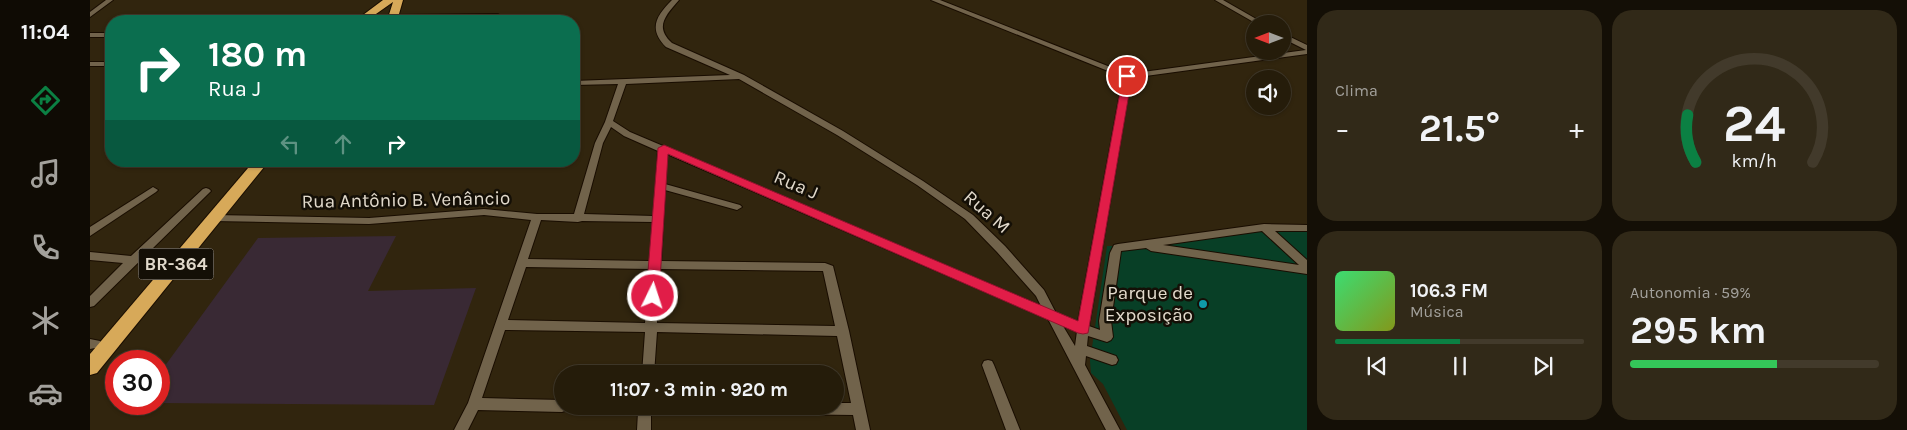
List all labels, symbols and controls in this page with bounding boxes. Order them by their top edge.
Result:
north arrow [1246,15,1291,60]
map controls [1246,15,1291,115]
text: 11:04 [21,19,69,45]
text: 180 m [208,34,307,75]
icon: right [125,35,190,100]
pin [1106,55,1148,97]
icon: arrive [1113,62,1141,90]
button: sound [1246,70,1291,115]
text: Rua J [208,76,261,102]
text: Clima [1335,81,1378,100]
icon: directions [28,83,63,118]
text: 24 [1723,93,1786,154]
text: 21.5° [1419,106,1500,151]
text: − [1335,112,1350,145]
text: + [1569,112,1584,145]
icon: left [276,130,304,158]
icon: ahead [329,130,357,158]
icon: right [382,130,410,158]
text: km/h [1732,151,1777,172]
icon: music [28,156,63,191]
street label: Rua J [771,166,821,204]
street label: Rua M [959,186,1015,238]
street label: Rua Antônio B. Venâncio [301,187,511,213]
icon: phone [28,230,63,265]
road number: BR-364 [138,248,214,280]
position arrow [626,269,678,321]
text: 106.3 FM [1410,280,1488,302]
place label: Parque de Exposição [1105,282,1193,326]
text: Autonomia · 59% [1630,283,1751,302]
marker: Parque de Exposição [1197,298,1209,310]
text: Música [1410,302,1463,321]
icon: climate [28,303,63,338]
text: 295 km [1630,308,1766,353]
speed limit sign: 30 [105,350,170,415]
icon: previous [1363,352,1391,380]
icon: pause [1446,352,1474,380]
icon: next [1529,352,1557,380]
icon: car [28,376,63,411]
text: 11:07 · 3 min · 920 m [610,379,788,401]

